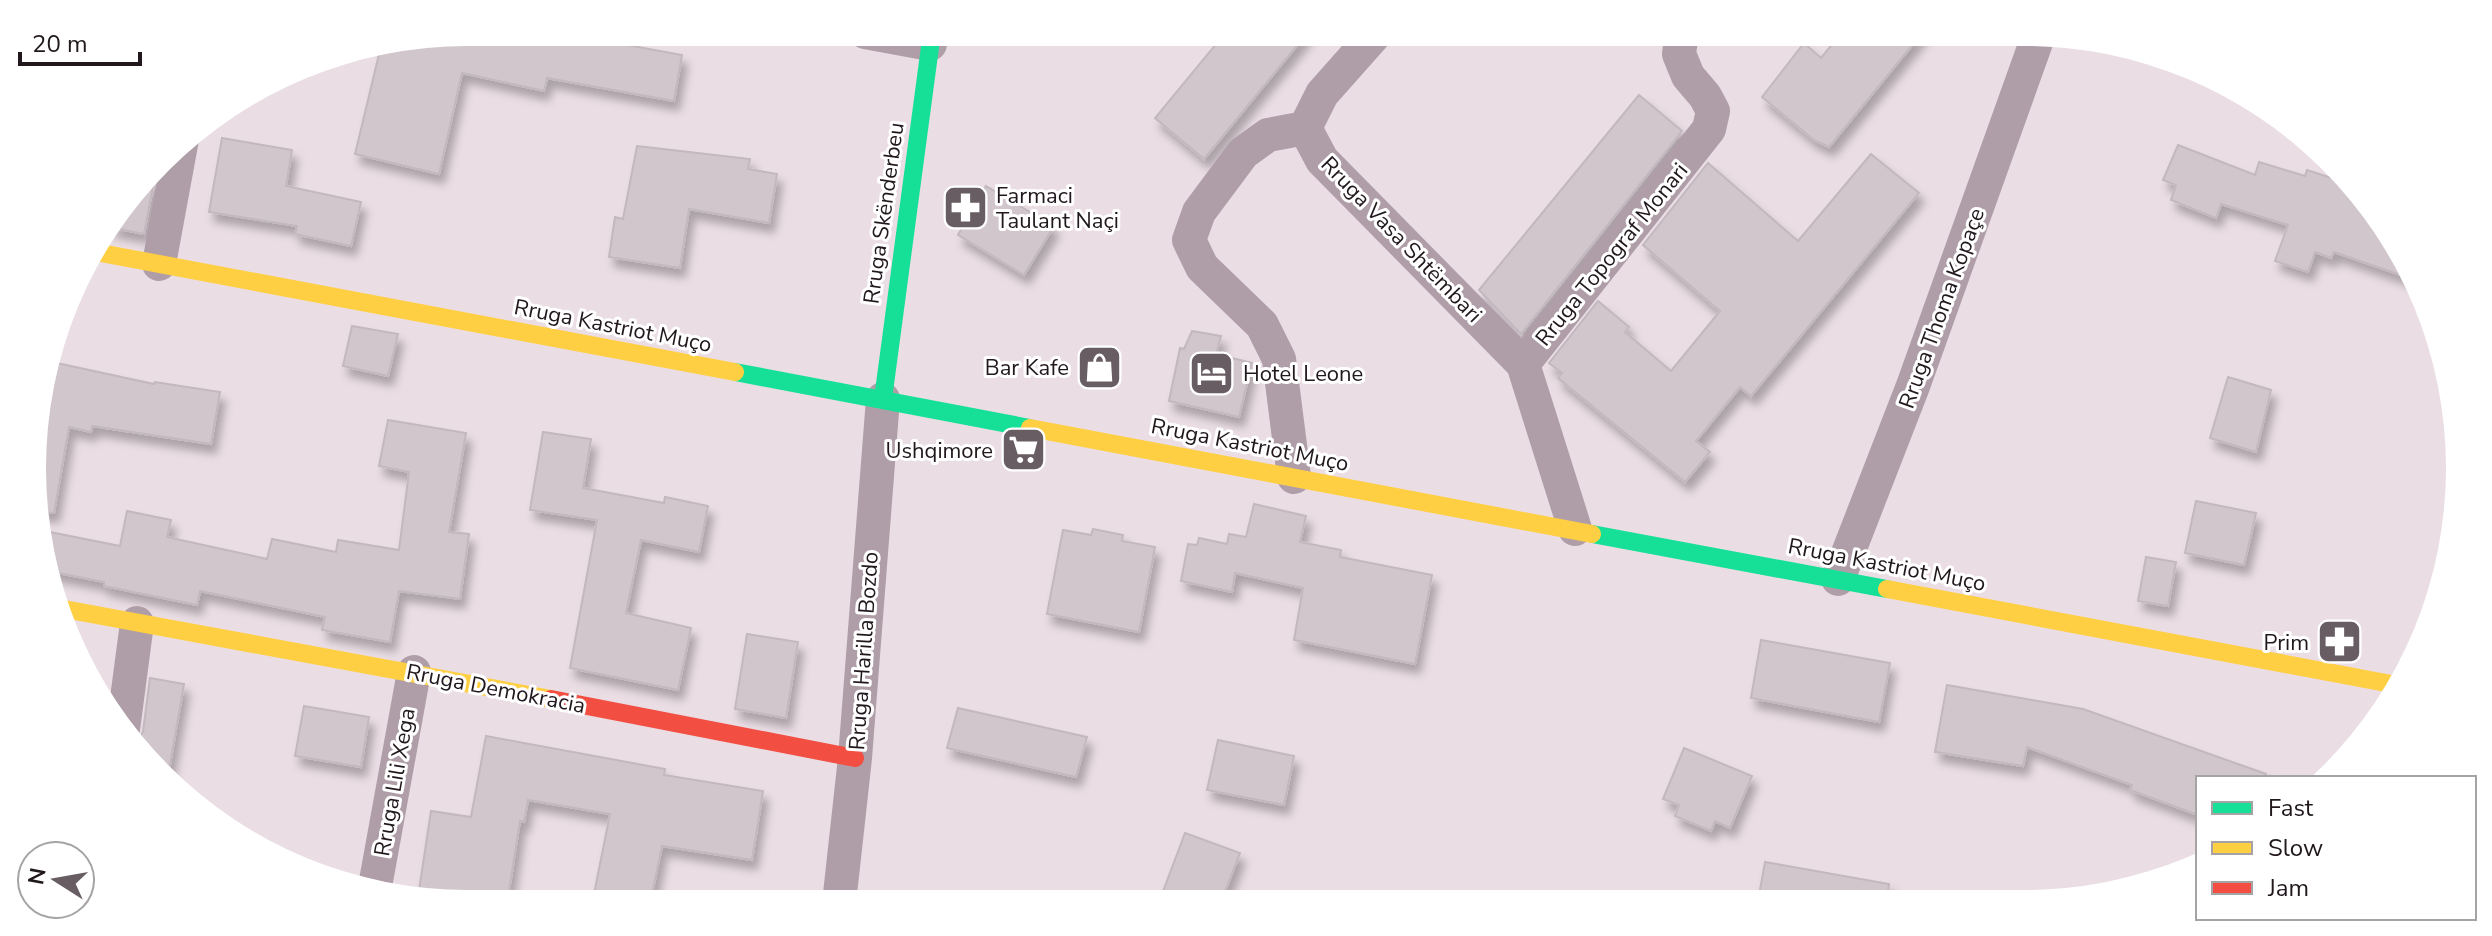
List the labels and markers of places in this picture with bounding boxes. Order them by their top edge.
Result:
place label: Farmaci Taulant Naçi [996,181,1119,236]
pharmacy icon: Farmaci Taulant Naçi [941,184,989,232]
shop icon: Bar Kafe [1076,343,1124,391]
hotel icon: Hotel Leone [1188,349,1236,397]
place label: Bar Kafe [985,353,1069,383]
place label: Hotel Leone [1243,359,1363,389]
supermarket icon: Ushqimore [1000,426,1048,474]
place label: Ushqimore [885,436,993,466]
pharmacy icon: Prim [2316,618,2364,666]
place label: Prim [2263,628,2309,658]

